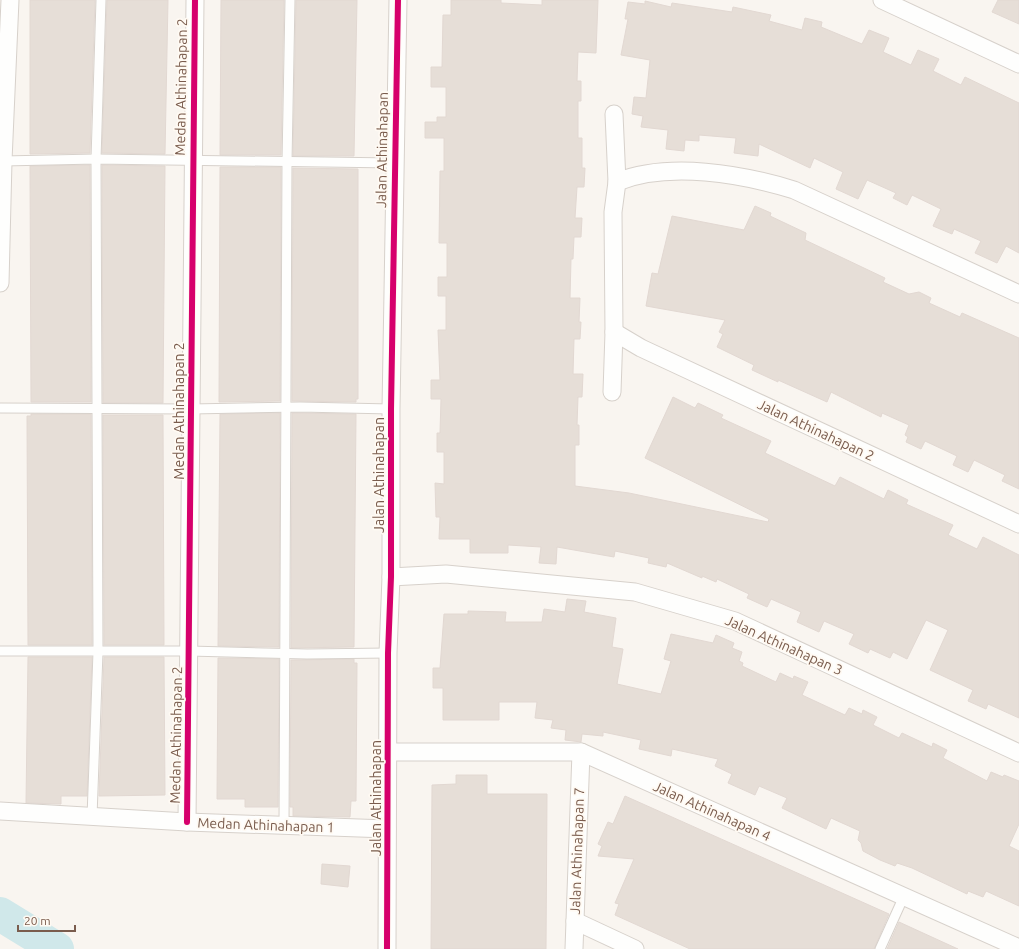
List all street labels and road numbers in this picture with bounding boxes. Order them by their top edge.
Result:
street label: Medan Athinahapan 2 [172,18,190,156]
street label: Jalan Athinahapan [373,92,391,208]
street label: Medan Athinahapan 2 [171,342,187,480]
street label: Jalan Athinahapan 2 [755,396,877,464]
street label: Jalan Athinahapan [371,417,387,533]
street label: Jalan Athinahapan 3 [723,612,845,678]
street label: Medan Athinahapan 2 [167,666,185,804]
street label: Jalan Athinahapan [368,740,384,856]
street label: Jalan Athinahapan 4 [651,778,773,844]
street label: Jalan Athinahapan 7 [567,787,587,915]
street label: Medan Athinahapan 1 [197,815,335,835]

